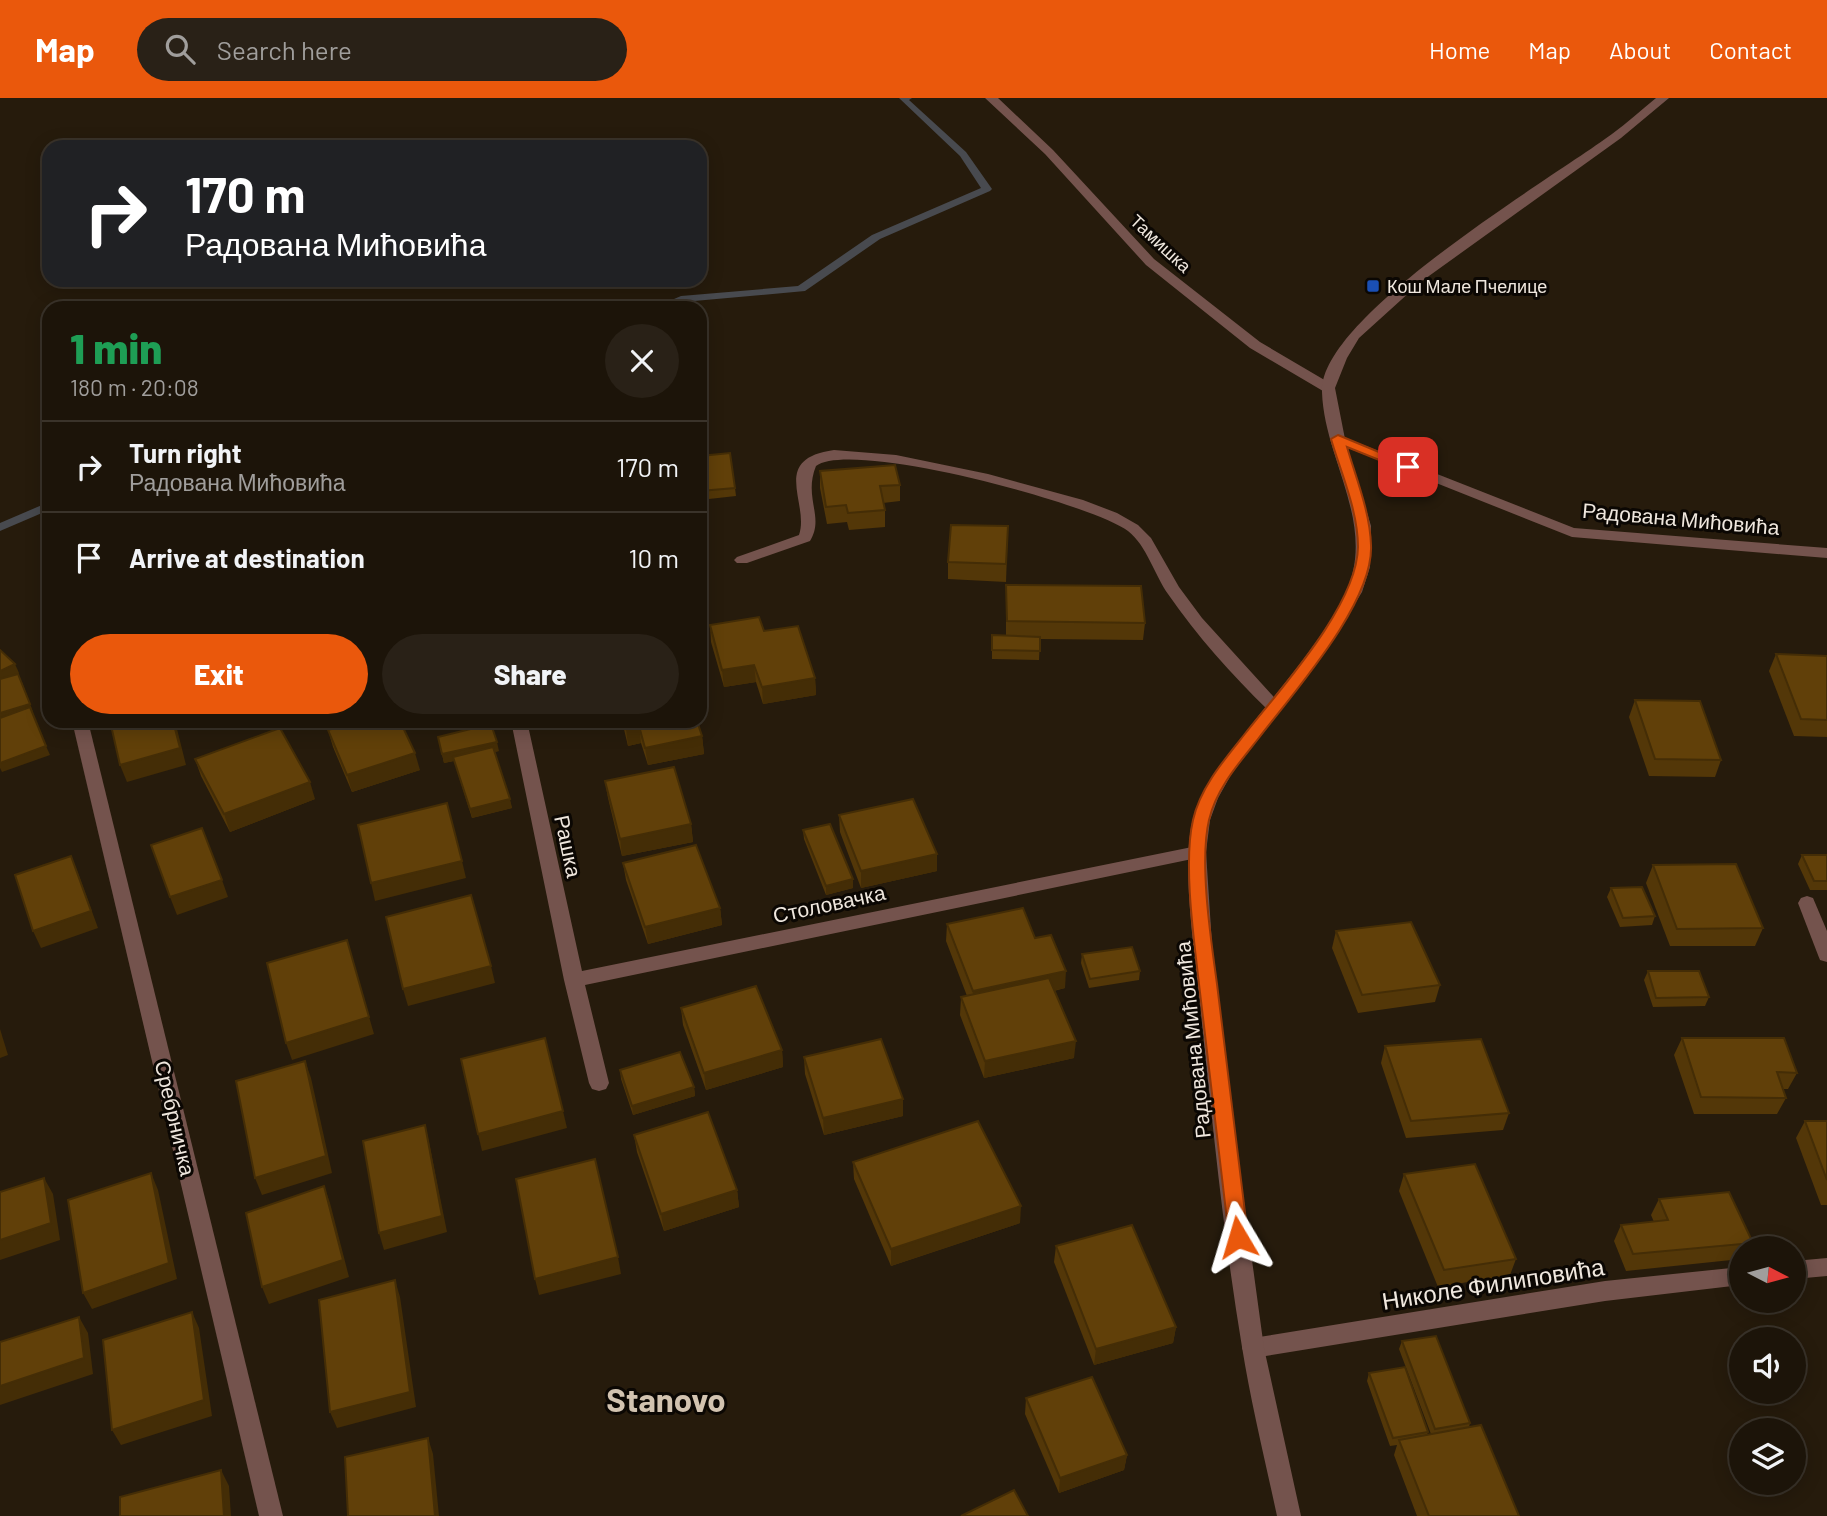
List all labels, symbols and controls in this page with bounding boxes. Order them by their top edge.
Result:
search box [137,18,627,81]
text: Map [35,29,95,69]
icon: search [161,30,199,68]
text: Search here [217,34,352,65]
text: Home [1429,35,1490,64]
text: Map [1528,35,1571,64]
text: About [1609,35,1671,64]
text: Contact [1709,35,1792,64]
text: 170 m [185,164,305,223]
icon: right [70,168,161,259]
street label: Тамишка [1126,209,1197,277]
text: Радована Мићовића [185,224,486,262]
place label: Кош Мале Пчелице [1387,275,1547,297]
marker: Кош Мале Пчелице [1365,278,1381,294]
text: 1 min [70,322,162,372]
button: close [605,324,679,398]
text: 180 m · 20:08 [70,373,199,401]
text: Turn right [129,437,242,468]
pin [1378,437,1438,497]
icon: right [70,448,108,486]
icon: arrive [1389,448,1427,486]
text: 170 m [616,451,679,482]
text: Радована Мићовића [129,468,346,496]
street label: Радована Мићовића [1581,497,1781,539]
icon: arrive [70,539,108,577]
text: Arrive at destination [129,542,365,573]
text: 10 m [629,542,679,573]
button: Exit [70,634,368,714]
button: Share [382,634,679,714]
street label: Рашка [550,813,588,880]
street label: Столовачка [770,879,888,927]
street label: Радована Мићовића [1169,940,1215,1140]
street label: Сребрничка [151,1058,201,1178]
position arrow [1201,1200,1275,1274]
north arrow [1729,1236,1806,1312]
map controls [1729,1236,1806,1495]
street label: Николе Филиповића [1380,1251,1607,1315]
button: sound [1729,1327,1806,1404]
district label: Stanovo [606,1379,726,1419]
button: layers [1729,1418,1806,1495]

